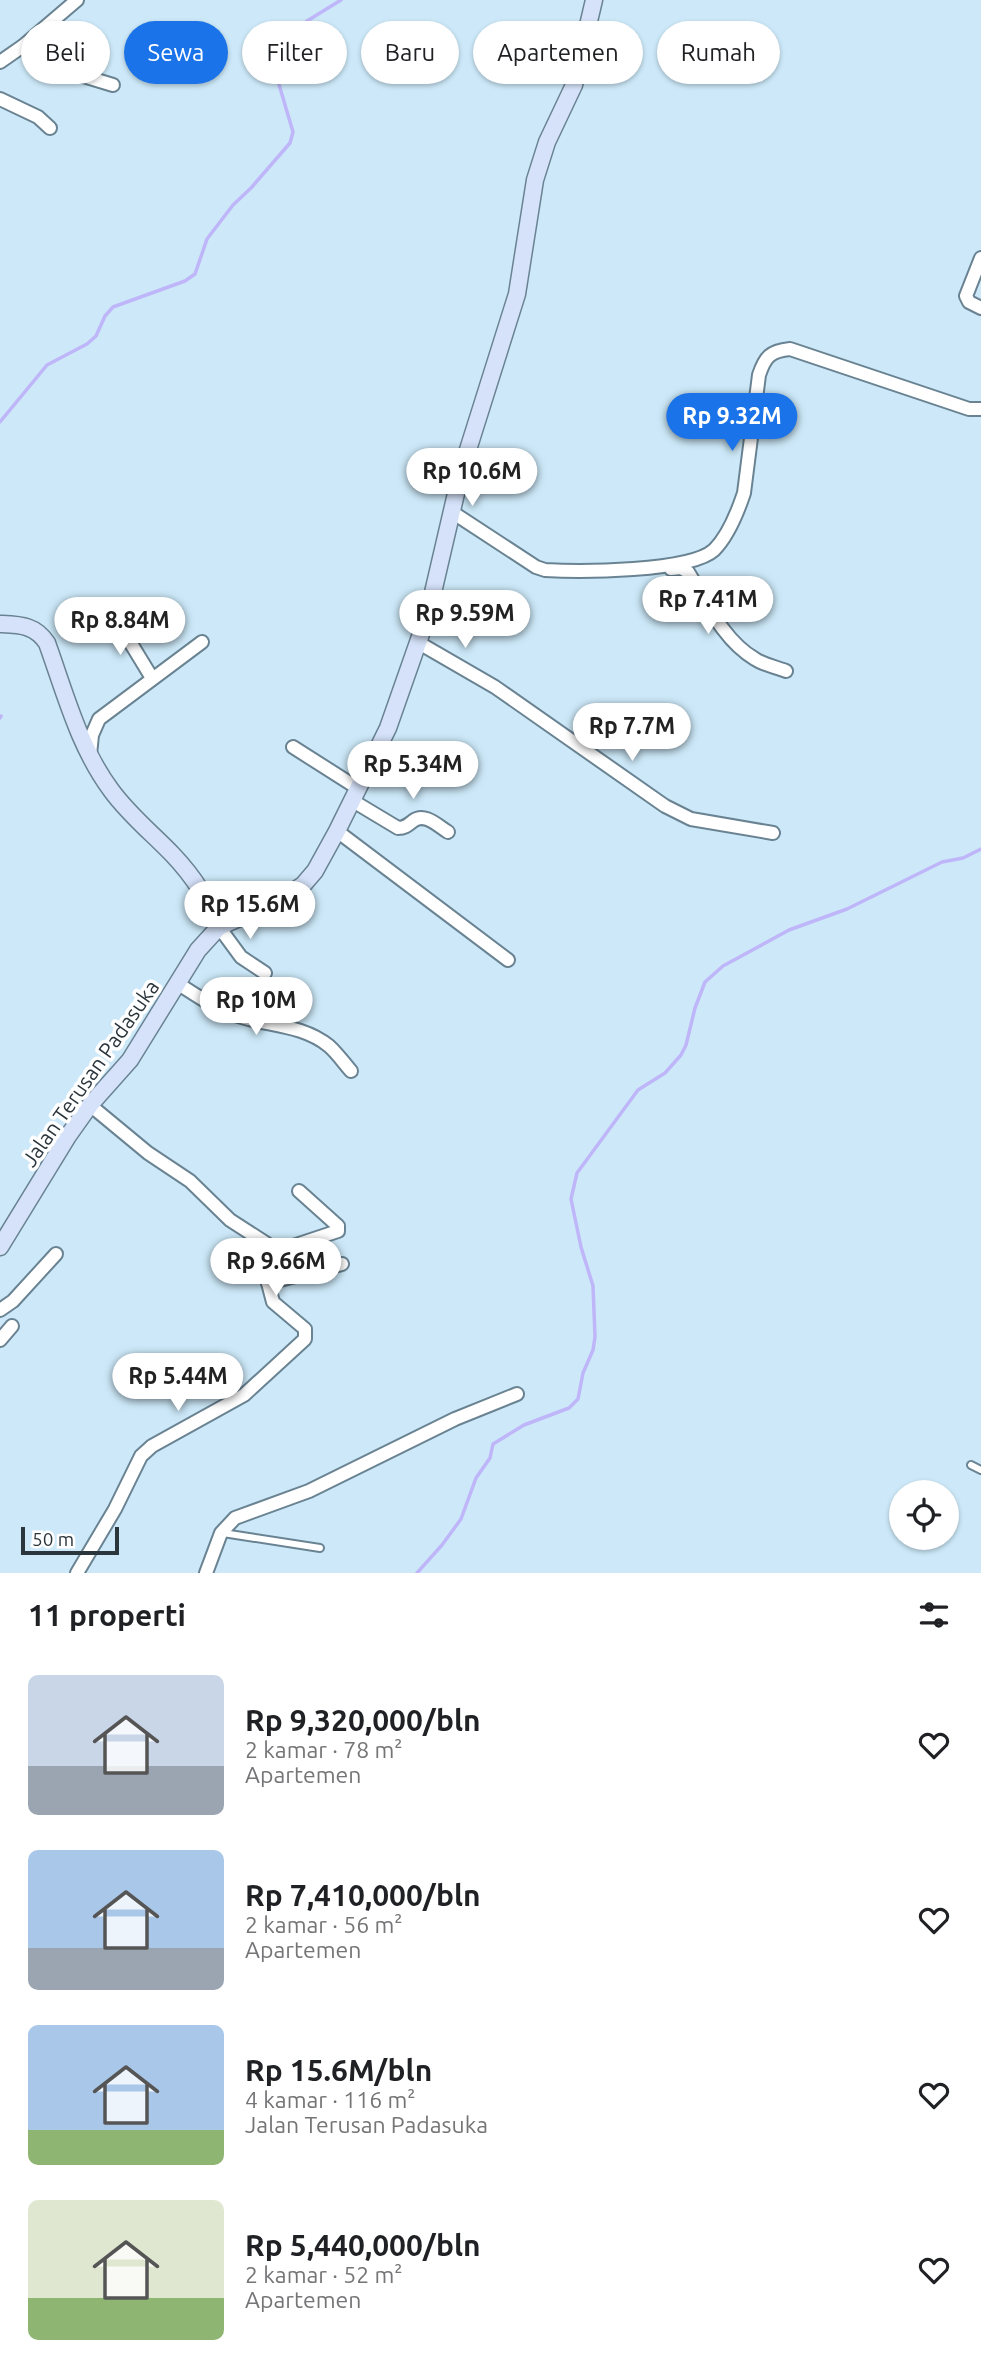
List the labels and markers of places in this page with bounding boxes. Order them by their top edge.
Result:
pin: Rp 9.32M [660,393,804,453]
pin: Rp 10.6M [400,448,544,508]
pin: Rp 7.41M [636,576,780,636]
pin: Rp 9.59M [393,590,537,650]
pin: Rp 8.84M [48,598,192,657]
pin: Rp 7.7M [567,704,697,763]
pin: Rp 5.34M [341,742,485,801]
pin: Rp 15.6M [178,881,322,941]
pin: Rp 10M [199,978,313,1037]
pin: Rp 9.66M [204,1238,348,1298]
pin: Rp 5.44M [106,1354,250,1413]

